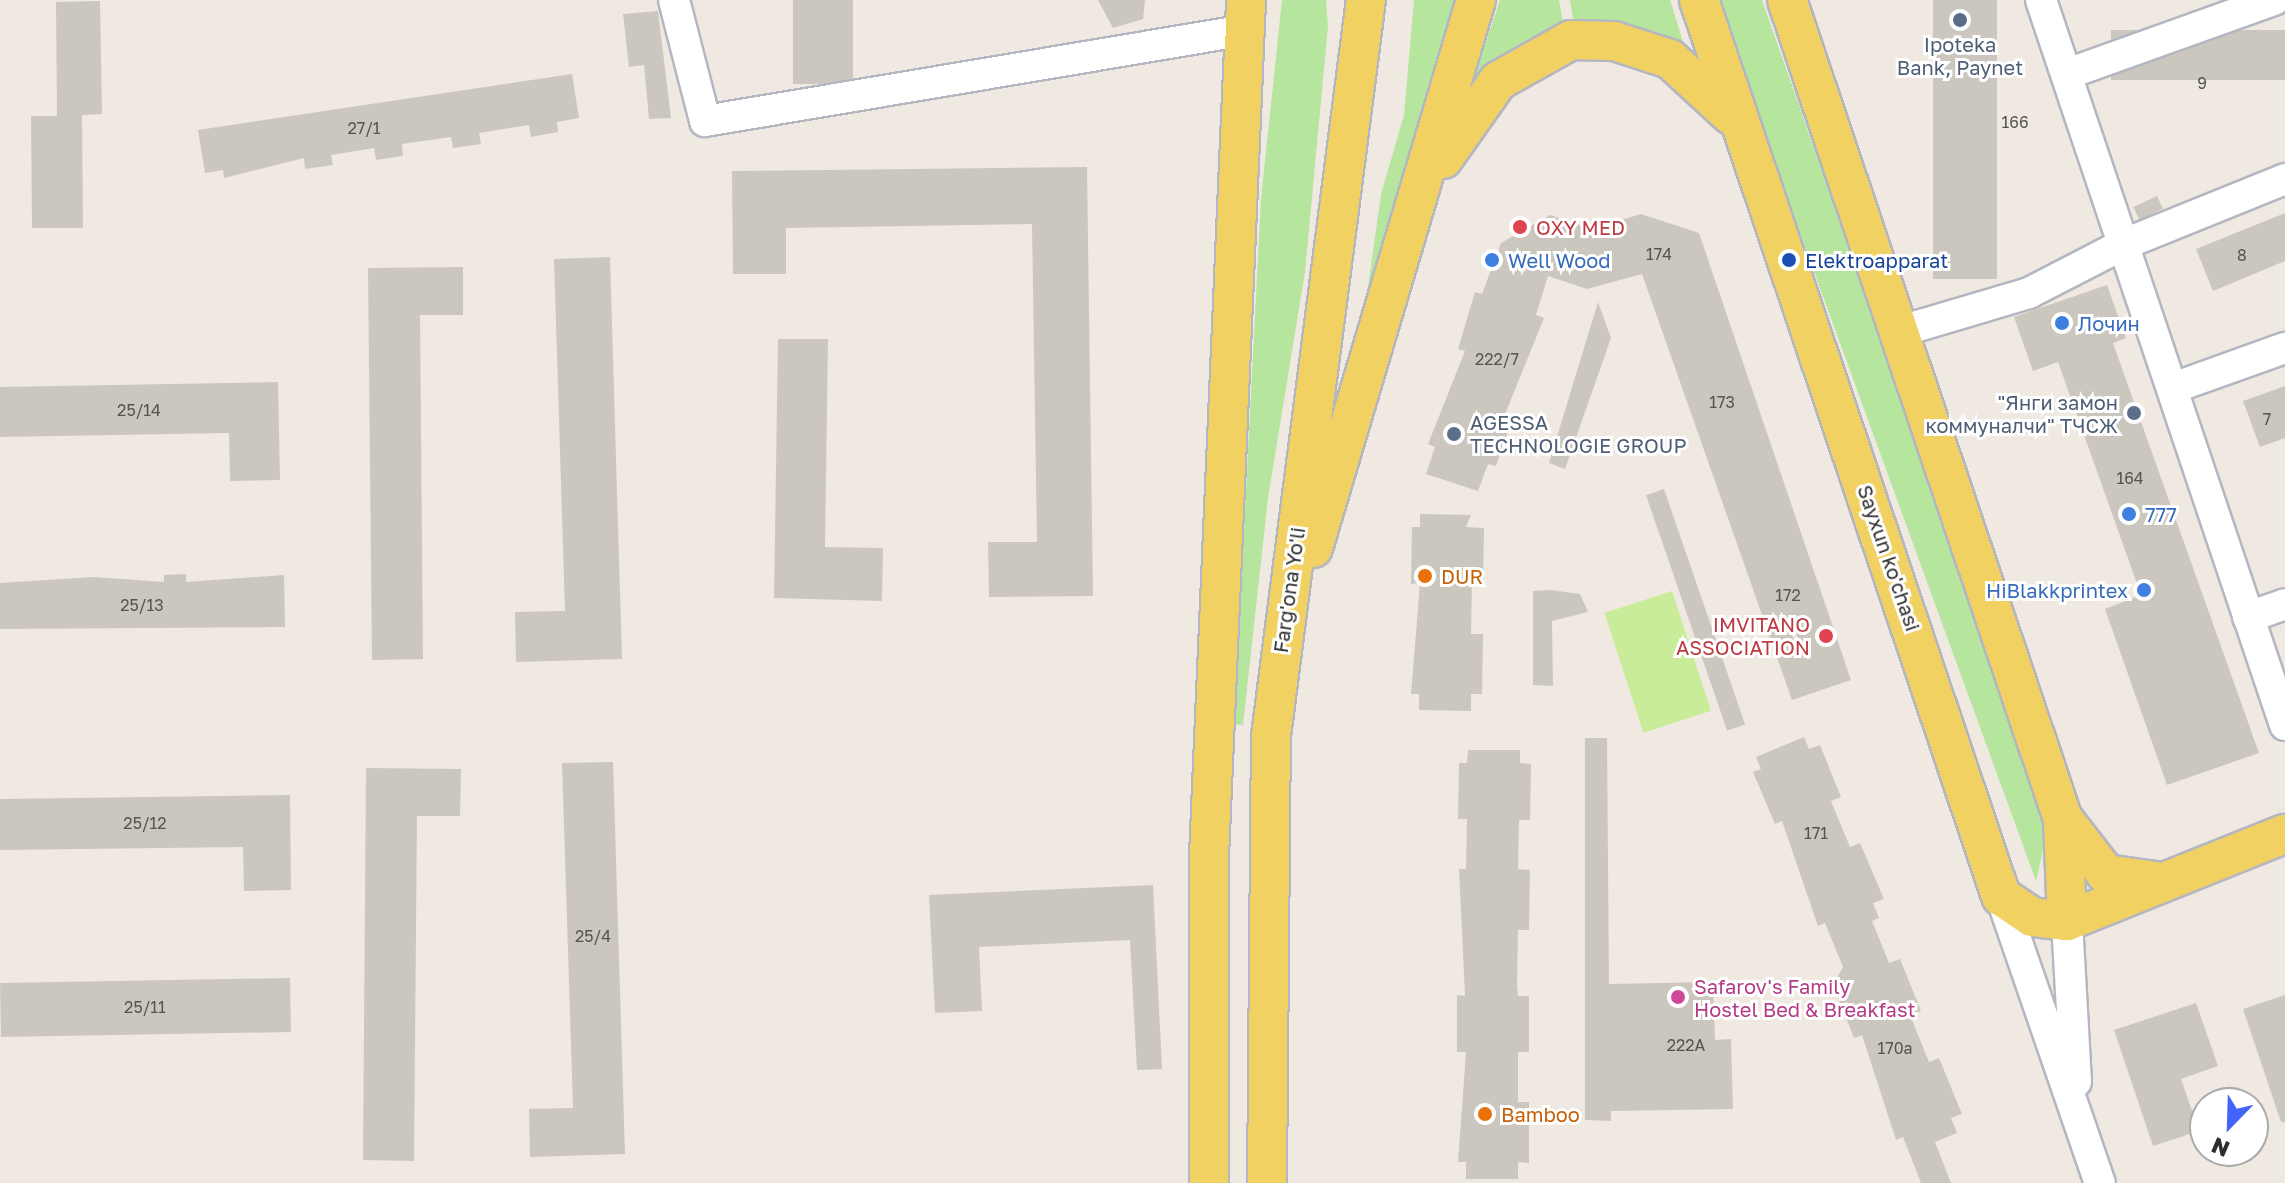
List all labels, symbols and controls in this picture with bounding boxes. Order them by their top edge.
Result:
marker: Ipoteka Bank, Paynet [1951,11,1969,29]
place label: Ipoteka Bank, Paynet [1897,32,2023,79]
house number: 9 [2197,73,2207,93]
house number: 166 [2001,112,2029,132]
house number: 27/1 [347,118,381,138]
place label: OXY MED [1536,215,1625,239]
marker: OXY MED [1511,218,1529,236]
house number: 174 [1646,244,1672,264]
house number: 8 [2237,245,2247,265]
place label: Well Wood [1508,248,1610,272]
place label: Elektroapparat [1805,248,1948,272]
marker: Well Wood [1483,251,1501,269]
marker: Elektroapparat [1780,251,1798,269]
place label: Лочин [2078,311,2140,335]
marker: Лочин [2053,314,2071,332]
house number: 222/7 [1475,349,1519,369]
place label: "Янги замон коммуналчи" ТЧСЖ [1925,390,2118,437]
house number: 173 [1709,392,1735,412]
house number: 25/14 [117,400,161,420]
marker: "Янги замон коммуналчи" ТЧСЖ [2125,404,2143,422]
house number: 7 [2263,409,2271,429]
place label: AGESSA TECHNOLOGIE GROUP [1470,410,1686,457]
marker: AGESSA TECHNOLOGIE GROUP [1445,425,1463,443]
house number: 164 [2116,468,2144,488]
street label: Sayxun ko'chasi [1853,482,1925,634]
place label: 777 [2145,502,2177,526]
marker: 777 [2120,505,2138,523]
street label: Farg'ona Yo'li [1268,526,1310,654]
place label: DUR [1441,564,1483,588]
marker: DUR [1416,567,1434,585]
place label: HiBlakkprintex [1986,578,2128,602]
marker: HiBlakkprintex [2135,581,2153,599]
house number: 172 [1775,585,1801,605]
house number: 25/13 [120,595,164,615]
place label: IMVITANO ASSOCIATION [1676,612,1810,659]
marker: IMVITANO ASSOCIATION [1817,627,1835,645]
house number: 25/12 [123,813,167,833]
house number: 171 [1804,823,1828,843]
house number: 25/4 [575,926,611,946]
place label: Safarov's Family Hostel Bed & Breakfast [1694,974,1915,1021]
marker: Safarov's Family Hostel Bed & Breakfast [1669,988,1687,1006]
house number: 25/11 [124,997,166,1017]
house number: 222A [1667,1035,1705,1055]
house number: 170а [1877,1038,1913,1058]
north arrow [2189,1087,2269,1167]
place label: Bamboo [1501,1102,1580,1126]
marker: Bamboo [1476,1105,1494,1123]
text: N [2207,1132,2233,1163]

